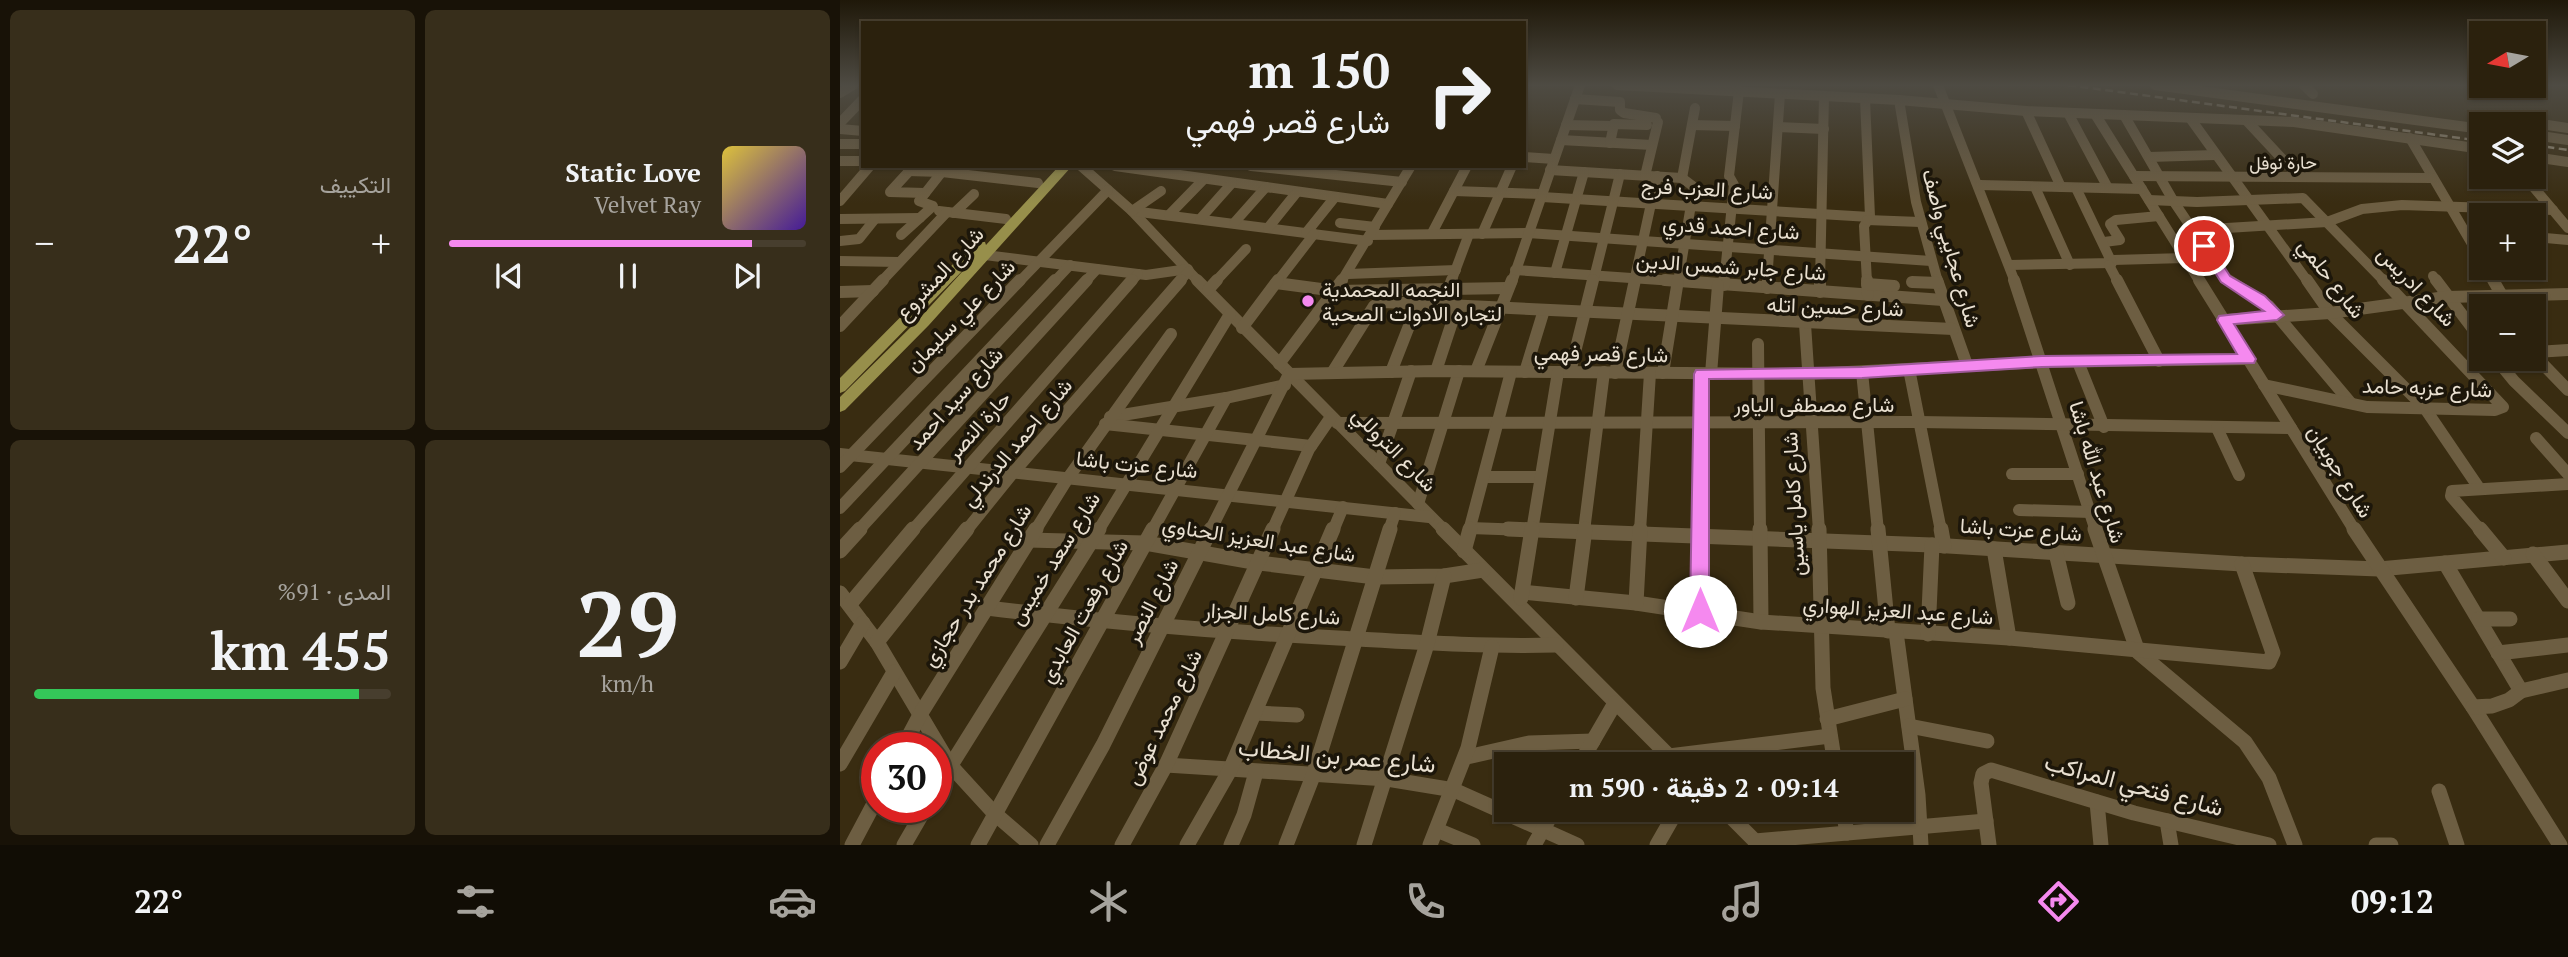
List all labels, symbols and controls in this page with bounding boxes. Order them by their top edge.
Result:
north arrow [2469,21,2546,98]
map controls [2469,21,2546,371]
text: 150 m [1248,37,1390,102]
icon: right [1414,49,1505,140]
text: شارع قصر فهمي [1185,100,1390,142]
button: layers [2469,112,2546,189]
street label: حارة نوفل [2249,149,2317,175]
text: Static Love [565,155,701,189]
street label: شارع عجايبي واصف [1912,165,1988,332]
text: التكييف [320,169,391,200]
street label: شارع العزب فرج [1640,171,1774,206]
text: Velvet Ray [594,189,701,220]
button: + [2469,203,2546,280]
street label: شارع احمد قدري [1661,208,1800,250]
text: 22° [172,209,253,278]
pin [2174,216,2234,276]
text: − [34,218,54,268]
text: + [371,218,391,268]
street label: شارع المشروع [888,220,990,326]
icon: arrive [2185,227,2223,265]
street label: شارع حلمي [2289,232,2372,326]
street label: شارع ادريس [2371,240,2462,333]
street label: شارع جابر شمس الدين [1635,245,1827,288]
street label: شارع علي سليمان [899,253,1024,380]
icon: previous [490,257,528,295]
icon: pause [609,257,647,295]
icon: next [728,257,766,295]
place label: النجمه المحمدية لتجاره الادوات الصحية [1322,275,1502,327]
street label: شارع حسين اتله [1766,290,1904,323]
marker: النجمه المحمدية لتجاره الادوات الصحية [1300,293,1316,309]
button: − [2469,294,2546,371]
street label: شارع قصر فهمي [1534,338,1668,372]
street label: شارع سيد احمد [901,340,1010,456]
street label: شارع عزبه حامد [2362,371,2492,404]
street label: شارع احمد الدرندلي [954,372,1081,515]
street label: حارة النصر [939,384,1017,466]
street label: شارع مصطفى الياور [1733,390,1894,419]
street label: شارع عبد الله باشا [2062,398,2133,547]
street label: شارع التروللي [1344,400,1444,500]
street label: شارع جوبيان [2301,419,2381,523]
street label: شارع كامل ياسين [1775,431,1812,577]
street label: شارع عزت باشا [1075,444,1199,485]
street label: شارع سعد خميس [1002,486,1107,630]
street label: شارع محمد بدر حجازي [915,498,1041,674]
street label: شارع عبد العزيز الحناوي [1160,510,1358,572]
street label: شارع عزت باشا [1959,511,2083,548]
street label: شارع رفعت العابدي [1032,534,1138,690]
street label: شارع النصر [1117,554,1185,649]
text: 29 [576,562,679,683]
position arrow [1663,574,1737,648]
text: المدى · 91% [278,576,391,607]
street label: شارع عبد العزيز الهواري [1801,589,1994,635]
street label: شارع كامل الجزار [1202,595,1341,632]
text: 455 km [210,616,391,685]
street label: شارع محمد عوض [1118,645,1209,790]
text: km/h [601,668,654,699]
street label: شارع عمر بن الخطاب [1237,730,1437,781]
speed limit sign: 30 [861,732,952,823]
street label: شارع فتحي المراكب [2040,745,2227,827]
text: 09:14 · 2 دقيقة · 590 m [1569,770,1839,804]
icon: filters [451,877,500,926]
icon: car [768,877,817,926]
icon: climate [1084,877,1133,926]
icon: phone [1401,877,1450,926]
icon: music [1718,877,1767,926]
icon: directions [2034,877,2083,926]
text: 22° [134,880,183,922]
text: 09:12 [2351,880,2434,922]

